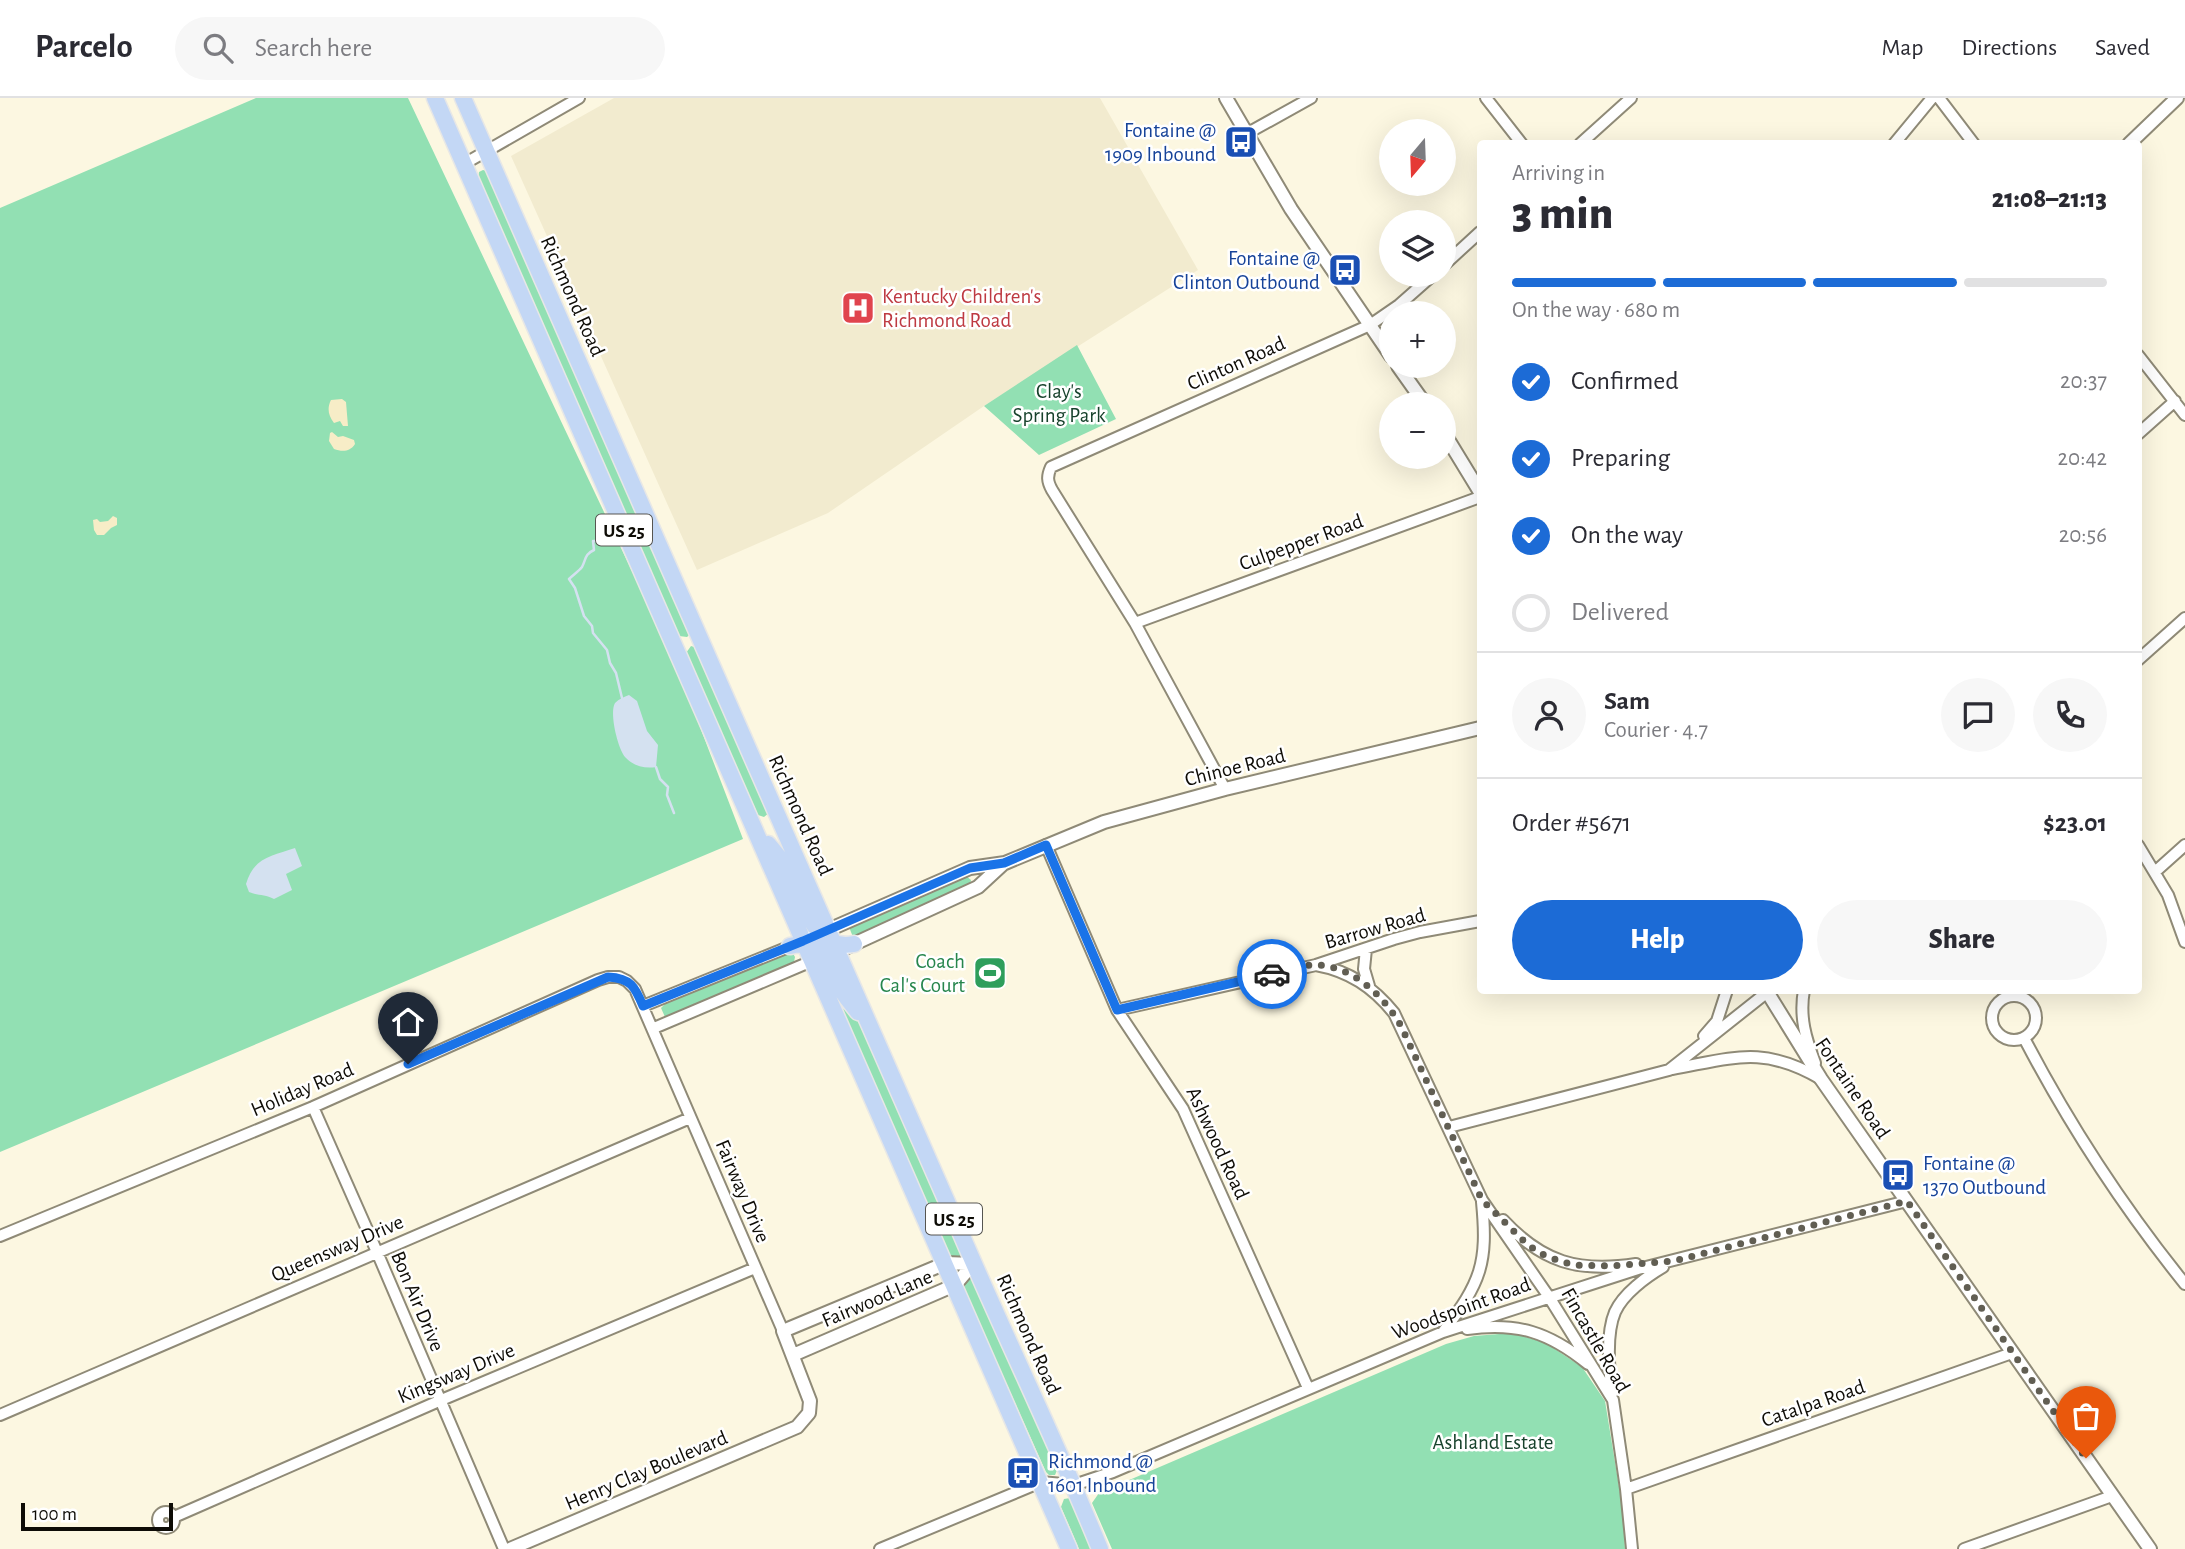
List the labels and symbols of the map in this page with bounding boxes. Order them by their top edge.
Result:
north arrow [1379,119,1456,196]
place label: Fontaine @ 1909 Inbound [1105,120,1216,165]
bus stop icon: Fontaine @ 1909 Inbound [1222,123,1260,161]
street label: Richmond Road [537,233,608,360]
place label: Fontaine @ Clinton Outbound [1173,248,1320,293]
bus stop icon: Fontaine @ Clinton Outbound [1326,251,1364,289]
place label: Kentucky Children's Richmond Road [882,286,1041,331]
hospital icon: Kentucky Children's Richmond Road [839,289,877,327]
street label: Clinton Road [1184,333,1288,394]
park label: Clay's Spring Park [1012,381,1106,426]
street label: Culpepper Road [1236,510,1366,575]
road number: US 25 [596,514,652,546]
street label: Chinoe Road [1183,745,1288,790]
street label: Richmond Road [765,752,836,879]
street label: Barrow Road [1322,904,1428,953]
courier [1237,939,1307,1009]
place label: Coach Cal's Court [880,951,965,996]
sports icon: Coach Cal's Court [971,954,1009,992]
pin [378,992,438,1064]
street label: Fontaine Road [1811,1034,1894,1143]
street label: Holiday Road [248,1058,357,1120]
street label: Ashwood Road [1182,1084,1253,1203]
street label: Fairway Drive [711,1137,774,1246]
place label: Fontaine @ 1370 Outbound [1923,1153,2046,1198]
bus stop icon: Fontaine @ 1370 Outbound [1879,1156,1917,1194]
road number: US 25 [926,1204,982,1234]
street label: Queensway Drive [268,1211,406,1286]
street label: Bon Air Drive [387,1248,448,1354]
street label: Fairwood Lane [819,1266,936,1331]
street label: Richmond Road [993,1271,1064,1398]
street label: Woodspoint Road [1389,1274,1533,1343]
street label: Fincastle Road [1557,1284,1634,1396]
street label: Kingsway Drive [395,1339,518,1408]
street label: Catalpa Road [1759,1376,1868,1431]
pin [2056,1386,2116,1458]
street label: Henry Clay Boulevard [562,1427,731,1514]
park label: Ashland Estate [1432,1432,1554,1453]
place label: Richmond @ 1601 Inbound [1048,1451,1157,1496]
bus stop icon: Richmond @ 1601 Inbound [1004,1454,1042,1492]
scale bar [21,1500,173,1532]

